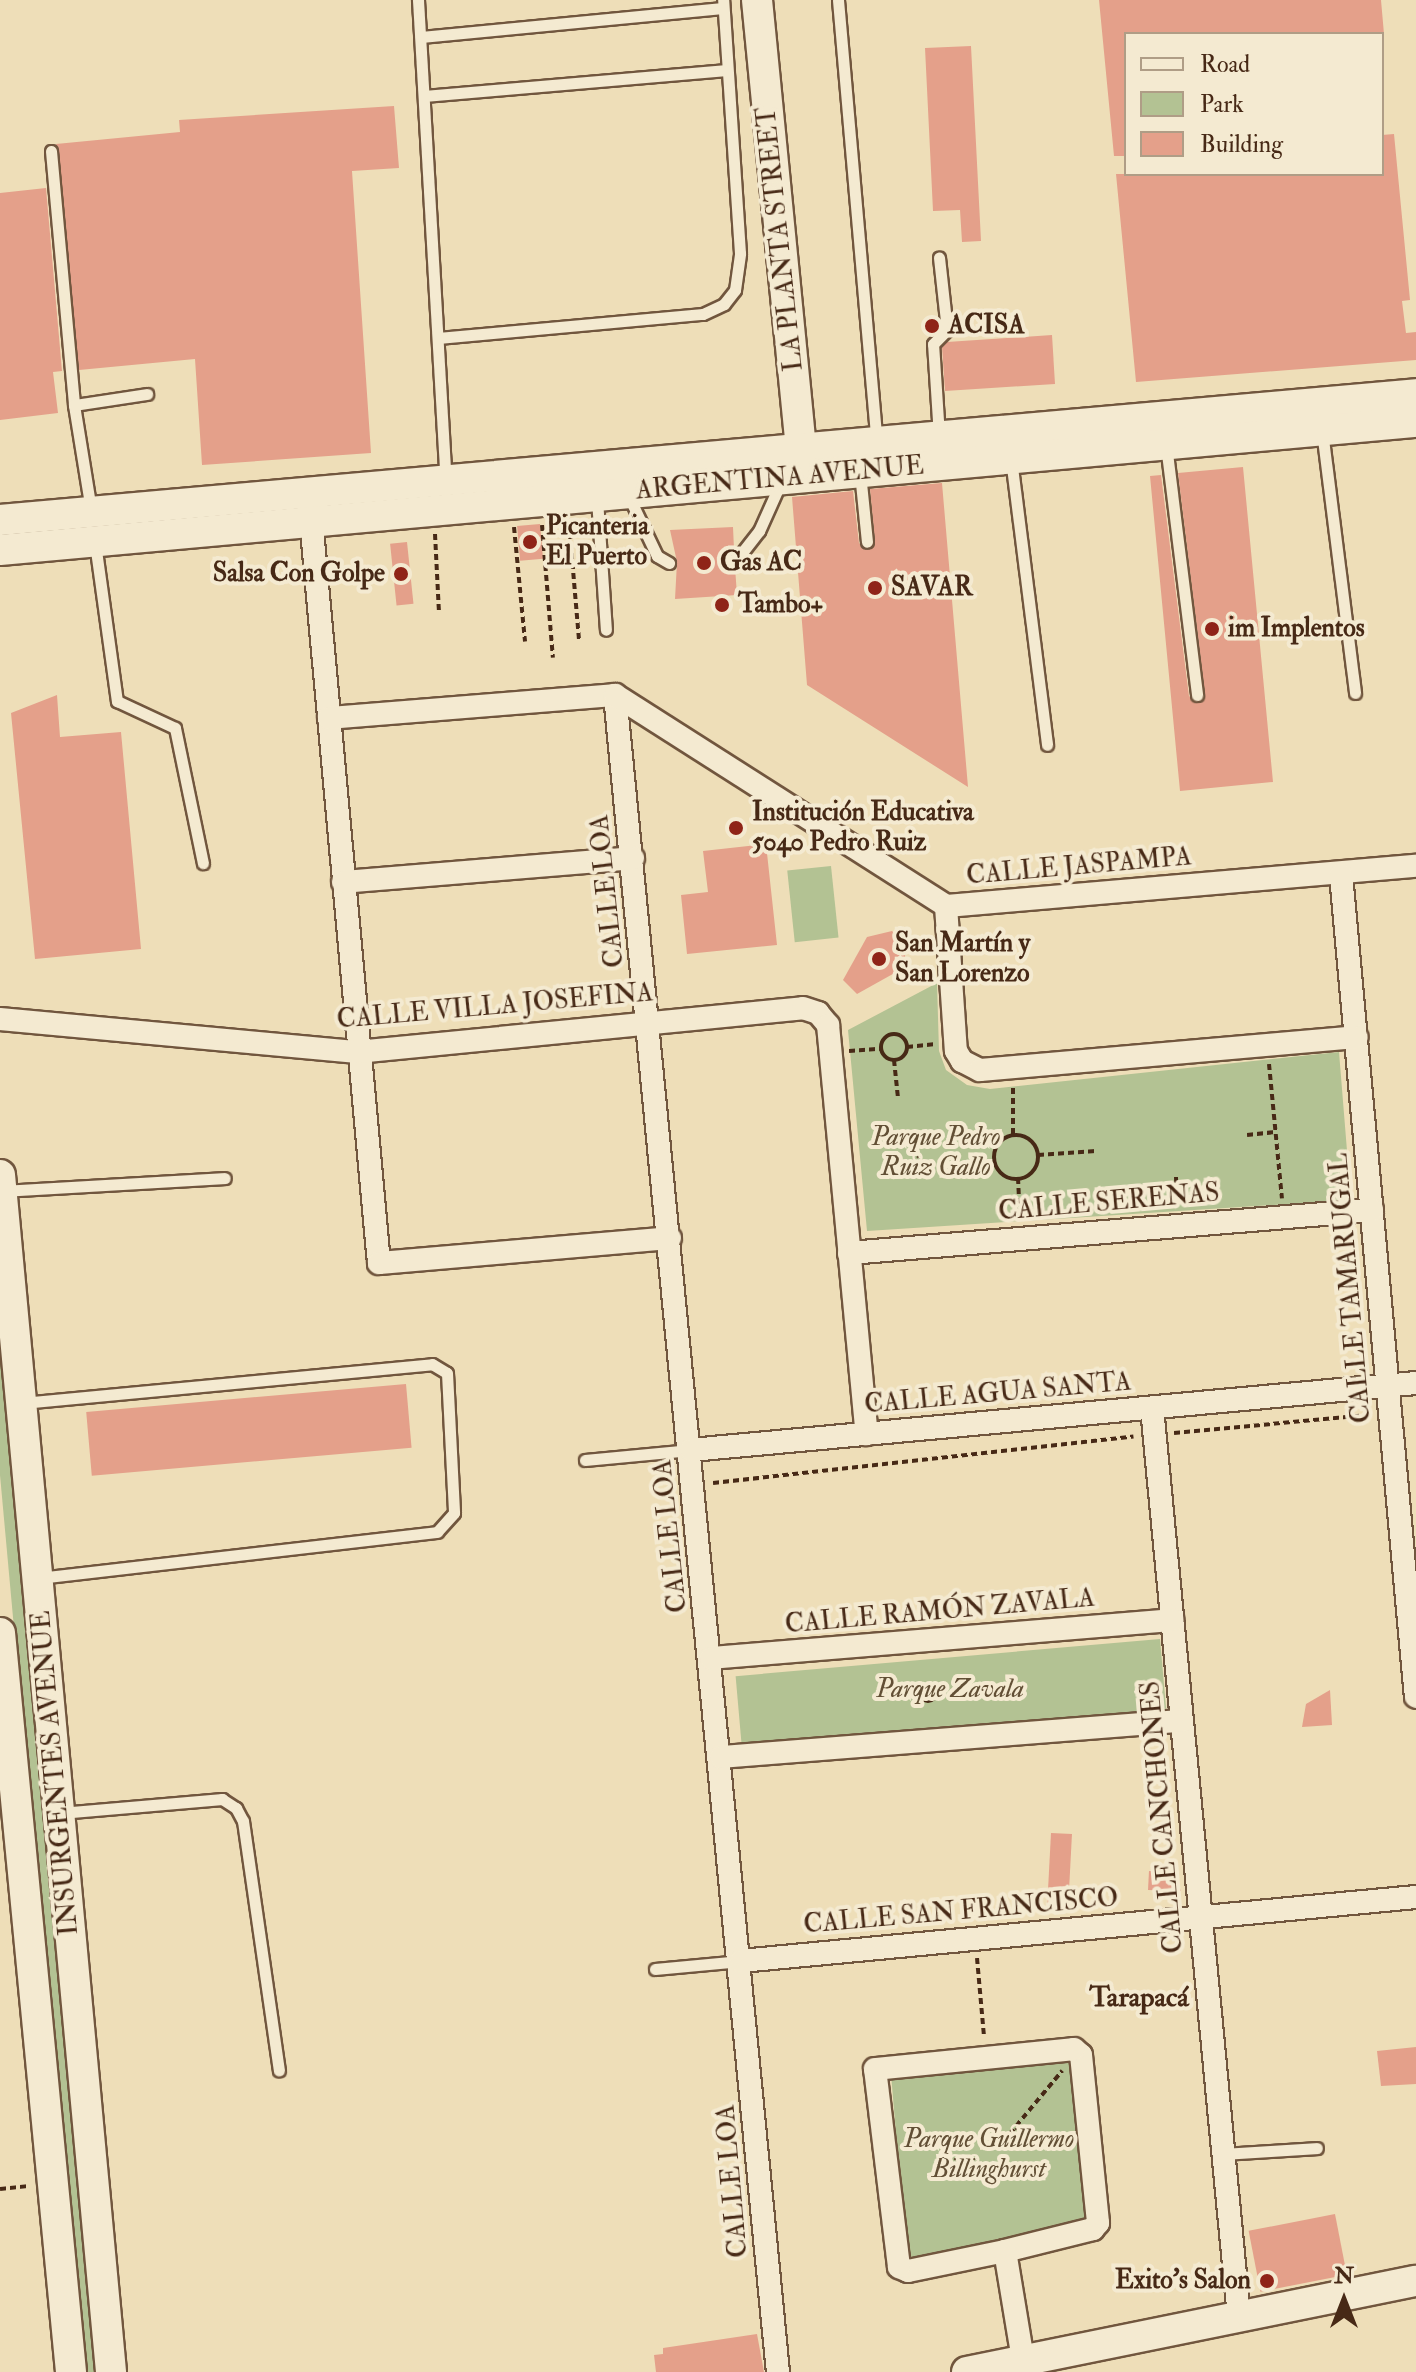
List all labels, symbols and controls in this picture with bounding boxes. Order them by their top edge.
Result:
legend [1124,32,1384,176]
text: Road [1200,49,1250,80]
text: Park [1200,89,1244,120]
street label: LA PLANTA STREET [752,105,810,373]
text: Building [1200,129,1283,160]
place label: ACISA [948,310,1025,342]
marker: ACISA [923,317,941,335]
street label: ARGENTINA AVENUE [635,451,925,507]
place label: Picanteria El Puerto [546,511,649,572]
marker: Picanteria El Puerto [521,533,539,551]
place label: Gas AC [720,547,802,579]
marker: Gas AC [695,554,713,572]
place label: Salsa Con Golpe [213,558,385,590]
marker: Salsa Con Golpe [392,565,410,583]
place label: SAVAR [891,572,973,604]
marker: SAVAR [866,579,884,597]
place label: Tambo+ [738,589,823,621]
marker: Tambo+ [713,596,731,614]
place label: im Implentos [1228,613,1365,645]
marker: im Implentos [1203,620,1221,638]
place label: Institución Educativa 5040 Pedro Ruiz [752,797,974,858]
street label: CALLE LOA [584,813,632,969]
marker: Institución Educativa 5040 Pedro Ruiz [727,819,745,837]
street label: CALLE JASPAMPA [965,842,1193,892]
place label: San Martín y San Lorenzo [895,928,1030,990]
marker: San Martín y San Lorenzo [870,950,888,968]
street label: CALLE VILLA JOSEFINA [336,978,654,1036]
park label: Parque Pedro Ruiz Gallo [871,1122,1001,1184]
street label: CALLE TAMARUGAL [1324,1152,1378,1424]
street label: CALLE SERENAS [997,1178,1221,1228]
street label: CALLE AGUA SANTA [863,1367,1133,1421]
street label: CALLE LOA [647,1458,695,1614]
street label: CALLE RAMÓN ZAVALA [784,1583,1096,1641]
street label: INSURGENTES AVENUE [26,1609,86,1937]
park label: Parque Zavala [876,1674,1024,1706]
street label: CALLE CANCHONES [1136,1679,1190,1955]
street label: CALLE SAN FRANCISCO [802,1883,1120,1941]
district label: Tarapacá [1089,1981,1189,2015]
street label: CALLE LOA [711,2103,755,2259]
park label: Parque Guillermo Billinghurst [904,2124,1074,2186]
north arrow [1304,2260,1384,2340]
text: N [1334,2262,1354,2290]
place label: Exito's Salon [1115,2265,1251,2297]
marker: Exito's Salon [1258,2272,1276,2290]

